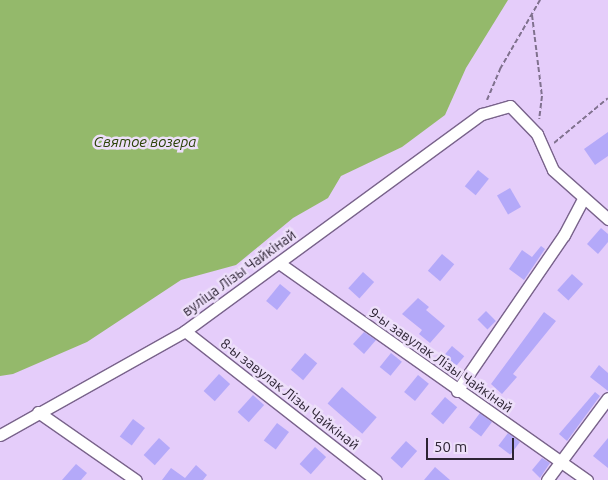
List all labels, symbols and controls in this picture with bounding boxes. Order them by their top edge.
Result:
water label: Святое возера [94,133,196,151]
street label: вуліца Лізы Чайкінай [179,226,299,320]
street label: 9-ы завулак Лізы Чайкінай [366,304,516,416]
street label: 8-ы завулак Лізы Чайкінай [217,335,363,453]
scale bar [428,428,516,460]
text: 50 m [434,438,467,455]

